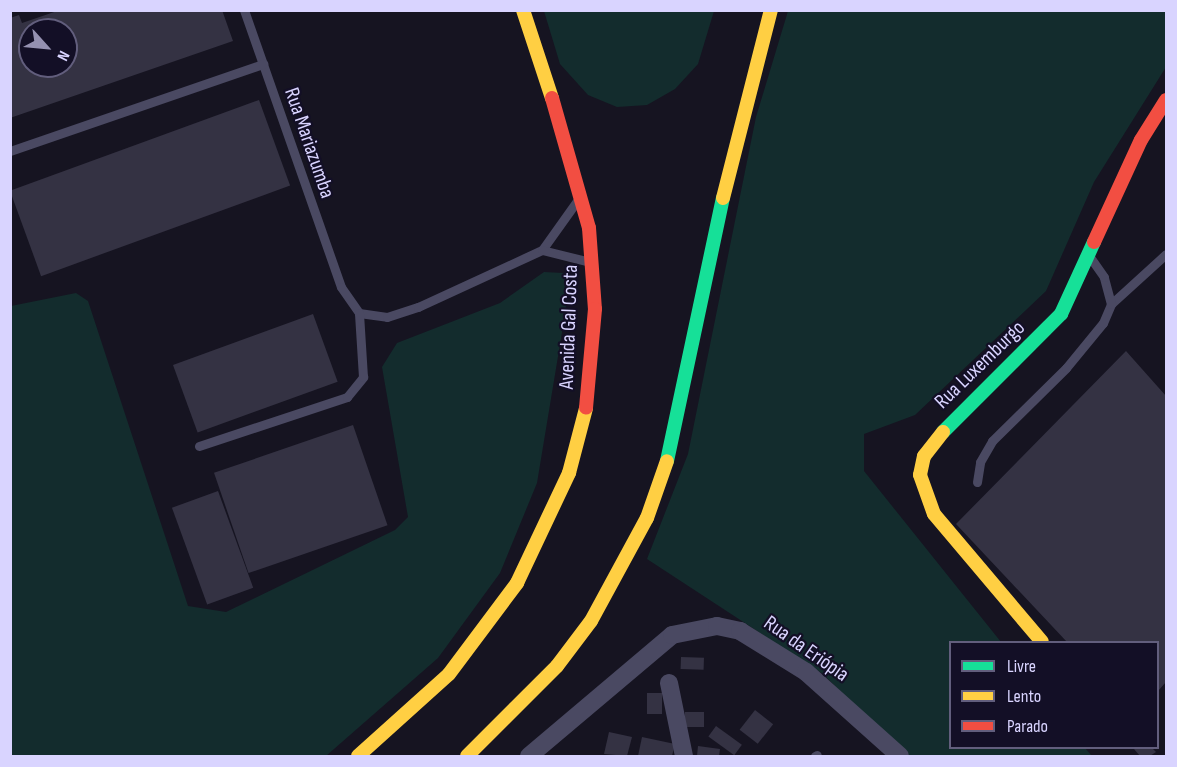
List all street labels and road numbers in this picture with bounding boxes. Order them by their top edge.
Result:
street label: Rua Mariazumba [278,85,340,201]
street label: Avenida Gal Costa [554,264,584,390]
street label: Rua Luxemburgo [930,316,1030,414]
street label: Rua da Eriópia [759,611,853,687]

